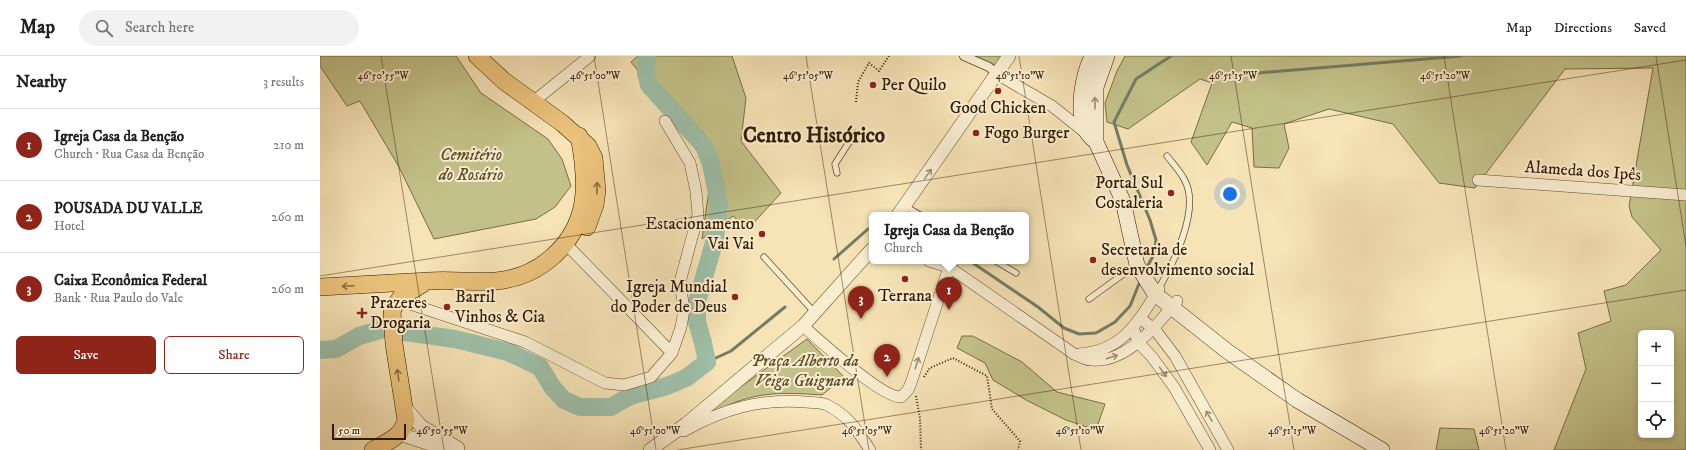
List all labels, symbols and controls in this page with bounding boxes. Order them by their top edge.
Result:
search box [79,10,359,46]
text: Map [20,16,55,39]
icon: search [93,17,115,39]
text: Search here [125,18,194,37]
text: Map [1506,19,1532,37]
text: Directions [1554,19,1612,37]
text: Saved [1634,19,1666,37]
text: 46°50'55"W [357,70,409,82]
text: 46°51'00"W [570,70,621,82]
text: 46°51'05"W [783,70,834,82]
text: 46°51'10"W [996,70,1045,82]
text: 46°51'15"W [1209,70,1258,82]
text: 46°51'20"W [1420,70,1471,82]
text: Nearby [16,71,66,93]
text: 3 results [263,74,304,90]
place label: Per Quilo [881,74,946,96]
marker: Per Quilo [868,80,878,90]
marker: Good Chicken [993,86,1003,96]
place label: Good Chicken [950,97,1046,119]
one-way arrow [1091,97,1099,110]
place label: Fogo Burger [984,122,1070,144]
district label: Centro Histórico [743,123,885,149]
text: Igreja Casa da Benção [54,127,184,146]
marker: Fogo Burger [971,128,981,138]
text: 1 [27,137,31,153]
text: 210 m [273,137,304,153]
park label: Cemitério do Rosário [438,144,503,186]
text: Church · Rua Casa da Benção [54,146,204,162]
street label: Alameda dos Ipês [1524,156,1642,186]
one-way arrow [924,169,932,180]
place label: Portal Sul Costaleria [1095,172,1164,214]
one-way arrow [593,182,600,195]
your location [1220,184,1240,204]
marker: Portal Sul Costaleria [1166,188,1176,198]
text: POUSADA DU VALLE [54,199,203,218]
text: 2 [26,209,32,225]
text: 260 m [271,209,304,225]
popup [869,212,1029,264]
place label: Estacionamento Vai Vai [645,213,754,255]
text: Hotel [54,218,85,234]
text: Igreja Casa da Benção [884,221,1014,240]
marker: Estacionamento Vai Vai [757,229,767,239]
place label: Secretaria de desenvolvimento social [1101,239,1254,281]
text: Church [884,240,923,256]
marker: Secretaria de desenvolvimento social [1088,255,1098,265]
text: Caixa Econômica Federal [54,271,207,290]
marker: Terrana [900,274,910,284]
place label: Igreja Mundial do Poder de Deus [611,276,727,318]
pin: 1 [936,277,962,310]
text: 3 [27,281,31,297]
text: 260 m [271,281,304,297]
one-way arrow [342,282,355,289]
place label: Terrana [878,285,933,307]
place label: Barril Vinhos & Cia [454,286,546,328]
pin: 3 [848,286,874,319]
text: Bank · Rua Paulo do Vale [54,290,183,306]
place label: Prazeres Drogaria [370,292,431,334]
marker: Igreja Mundial do Poder de Deus [730,292,740,302]
marker: Barril Vinhos & Cia [442,302,452,312]
marker: Prazeres Drogaria [357,308,367,318]
map controls [1638,330,1674,438]
button: + [1638,330,1674,366]
button: Save [16,336,156,374]
button: Share [164,336,304,374]
pin: 2 [874,344,900,377]
park label: Praça Alberto da Veiga Guignard [751,350,859,392]
one-way arrow [1105,353,1117,361]
one-way arrow [914,357,922,369]
one-way arrow [1159,366,1167,377]
button: − [1638,366,1674,402]
one-way arrow [394,369,402,382]
button: locate [1638,402,1674,438]
one-way arrow [1204,410,1212,422]
scale bar [332,422,406,441]
text: 50 m [338,424,360,438]
text: 46°50'55"W [416,425,468,437]
text: 46°51'00"W [630,425,681,437]
text: 46°51'05"W [842,425,893,437]
text: 46°51'10"W [1056,425,1105,437]
text: 46°51'15"W [1268,425,1317,437]
text: 46°51'20"W [1479,425,1530,437]

